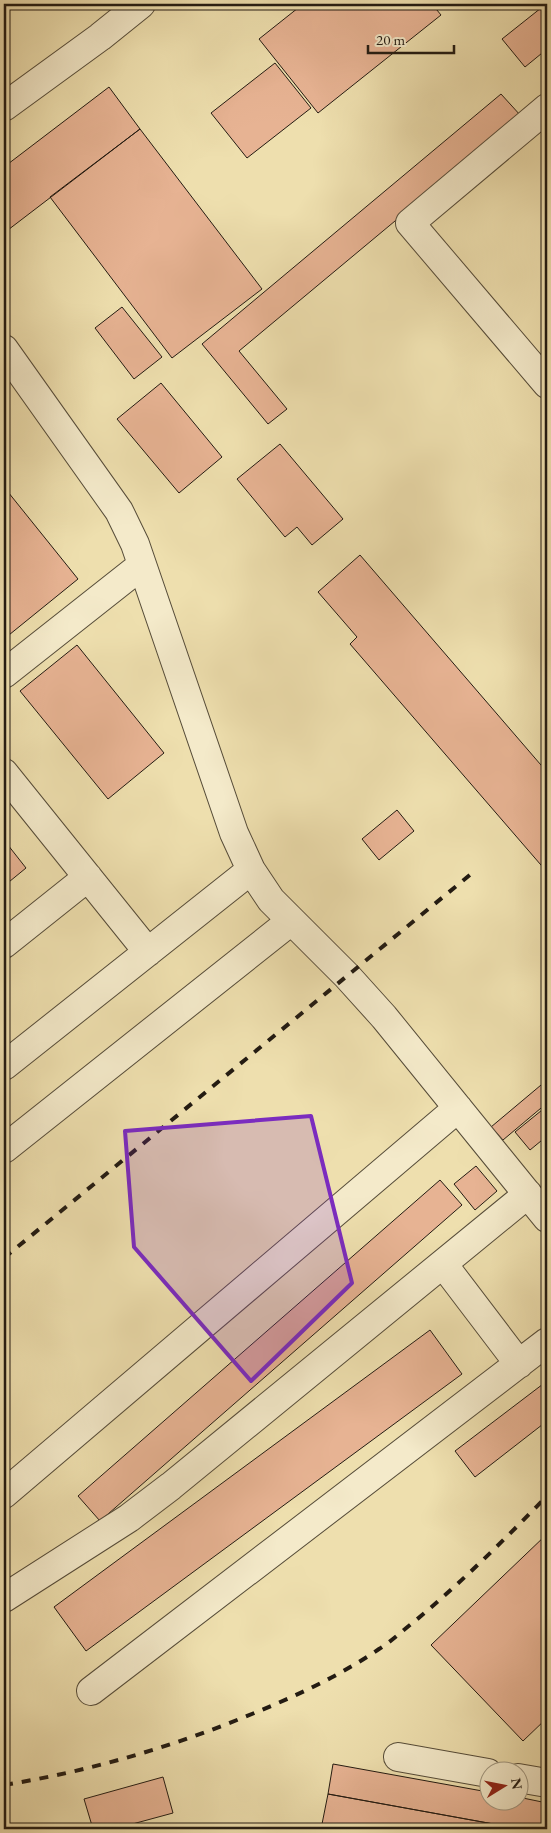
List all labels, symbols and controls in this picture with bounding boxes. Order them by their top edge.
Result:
scale bar [368,22,455,54]
text: 20 m [376,30,405,49]
north arrow [478,1760,528,1810]
text: N [507,1777,527,1792]

